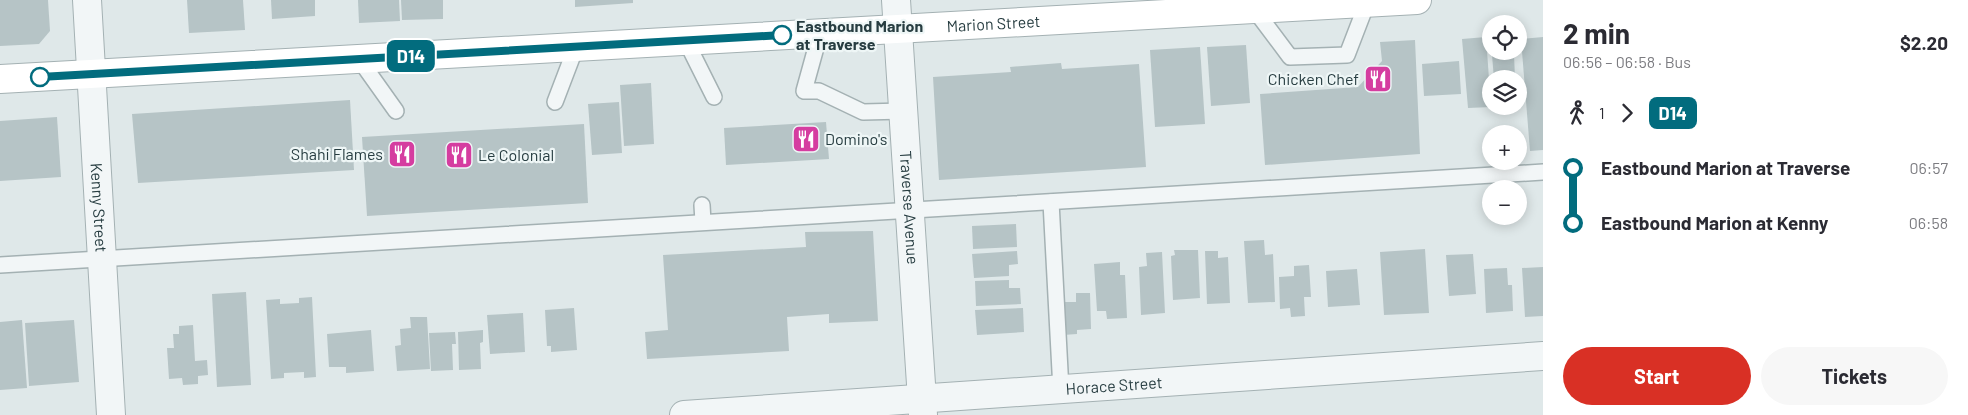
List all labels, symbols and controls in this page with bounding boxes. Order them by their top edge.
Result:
street label: Marion Street [946,11,1041,35]
map controls [1482,15,1527,225]
button: locate [1482,15,1527,60]
place label: Eastbound Marion at Traverse [796,16,923,53]
text: 2 min [1563,16,1630,50]
marker: Eastbound Marion at Traverse [772,25,792,45]
text: $2.20 [1900,31,1948,54]
line badge: D14 [382,40,440,72]
text: D14 [397,45,425,67]
text: 06:56 – 06:58 · Bus [1563,52,1691,71]
restaurant icon: Chicken Chef [1363,64,1393,94]
unlabelled marker [30,67,50,87]
place label: Chicken Chef [1268,69,1359,88]
button: layers [1482,70,1527,115]
icon: walk [1563,99,1591,127]
icon: forward [1613,99,1641,127]
text: D14 [1659,102,1687,124]
text: 1 [1599,103,1605,122]
restaurant icon: Domino's [791,124,821,154]
button: + [1482,125,1527,170]
place label: Domino's [825,129,887,148]
restaurant icon: Shahi Flames [387,139,417,169]
restaurant icon: Le Colonial [444,140,474,170]
place label: Shahi Flames [291,144,383,163]
place label: Le Colonial [478,145,554,164]
street label: Traverse Avenue [897,150,923,265]
text: Eastbound Marion at Traverse [1601,156,1850,179]
text: 06:57 [1910,158,1948,177]
street label: Kenny Street [87,162,112,253]
button: − [1482,180,1527,225]
text: Eastbound Marion at Kenny [1601,211,1828,234]
text: 06:58 [1909,213,1948,232]
button: Start [1563,347,1751,405]
button: Tickets [1761,347,1948,405]
street label: Horace Street [1065,372,1163,398]

